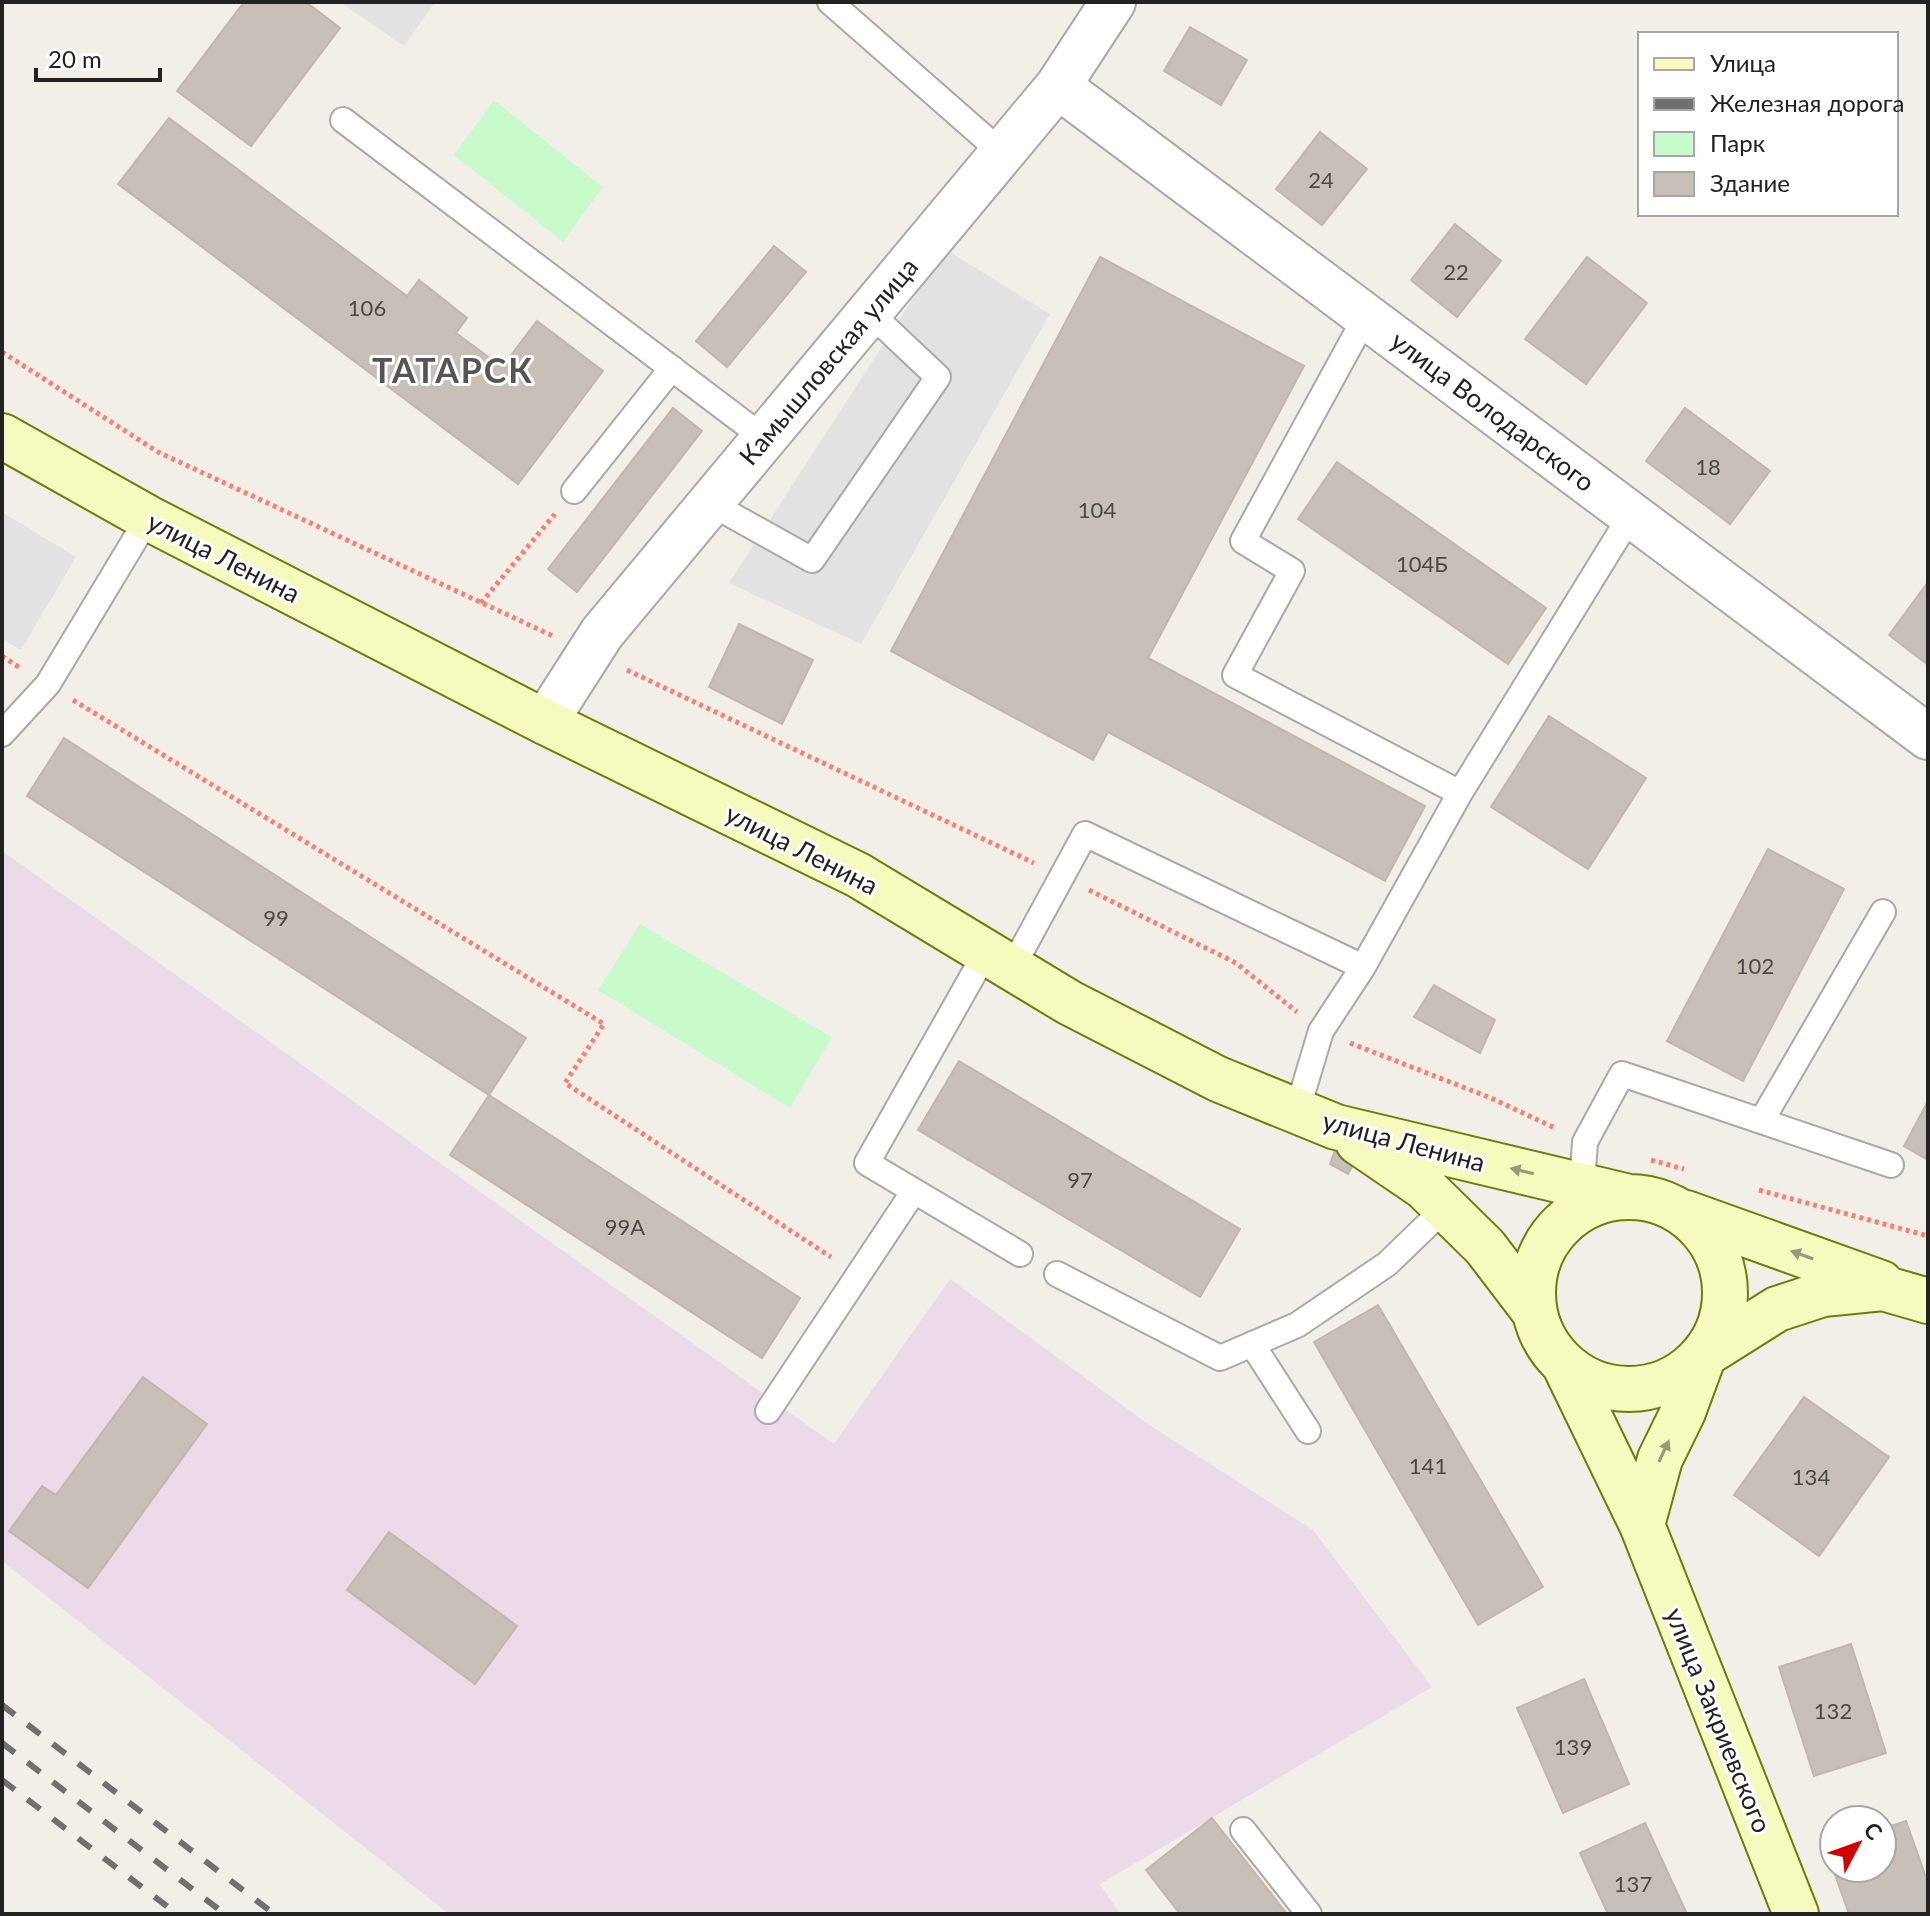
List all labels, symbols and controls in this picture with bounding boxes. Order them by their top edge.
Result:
scale bar [36,32,160,82]
legend [1638,32,1898,216]
text: 20 m [48,44,102,73]
text: Улица [1710,48,1776,77]
text: Железная дорога [1710,88,1905,117]
text: Парк [1710,128,1766,157]
house number: 24 [1308,166,1334,193]
text: Здание [1710,168,1790,197]
street label: Камышловская улица [732,251,924,471]
house number: 22 [1443,258,1469,285]
house number: 106 [348,294,386,321]
street label: улица Володарского [1385,324,1601,498]
district label: ТАТАРСК [372,349,534,390]
house number: 18 [1695,453,1721,480]
house number: 104 [1078,496,1116,523]
street label: улица Ленина [142,505,306,609]
house number: 104Б [1396,550,1448,577]
street label: улица Ленина [720,797,884,901]
house number: 99 [263,904,289,931]
house number: 102 [1736,952,1774,979]
street label: улица Ленина [1319,1104,1489,1178]
one-way arrow [1510,1164,1535,1177]
house number: 97 [1067,1166,1093,1193]
house number: 99А [605,1213,645,1240]
one-way arrow [1790,1248,1814,1261]
one-way arrow [1658,1439,1671,1462]
house number: 141 [1409,1452,1447,1479]
house number: 134 [1792,1463,1830,1490]
street label: улица Закриевского [1659,1603,1779,1837]
house number: 132 [1814,1697,1852,1724]
house number: 139 [1554,1733,1592,1760]
north arrow [1818,1804,1898,1884]
text: С [1859,1816,1889,1845]
house number: 137 [1614,1870,1652,1897]

